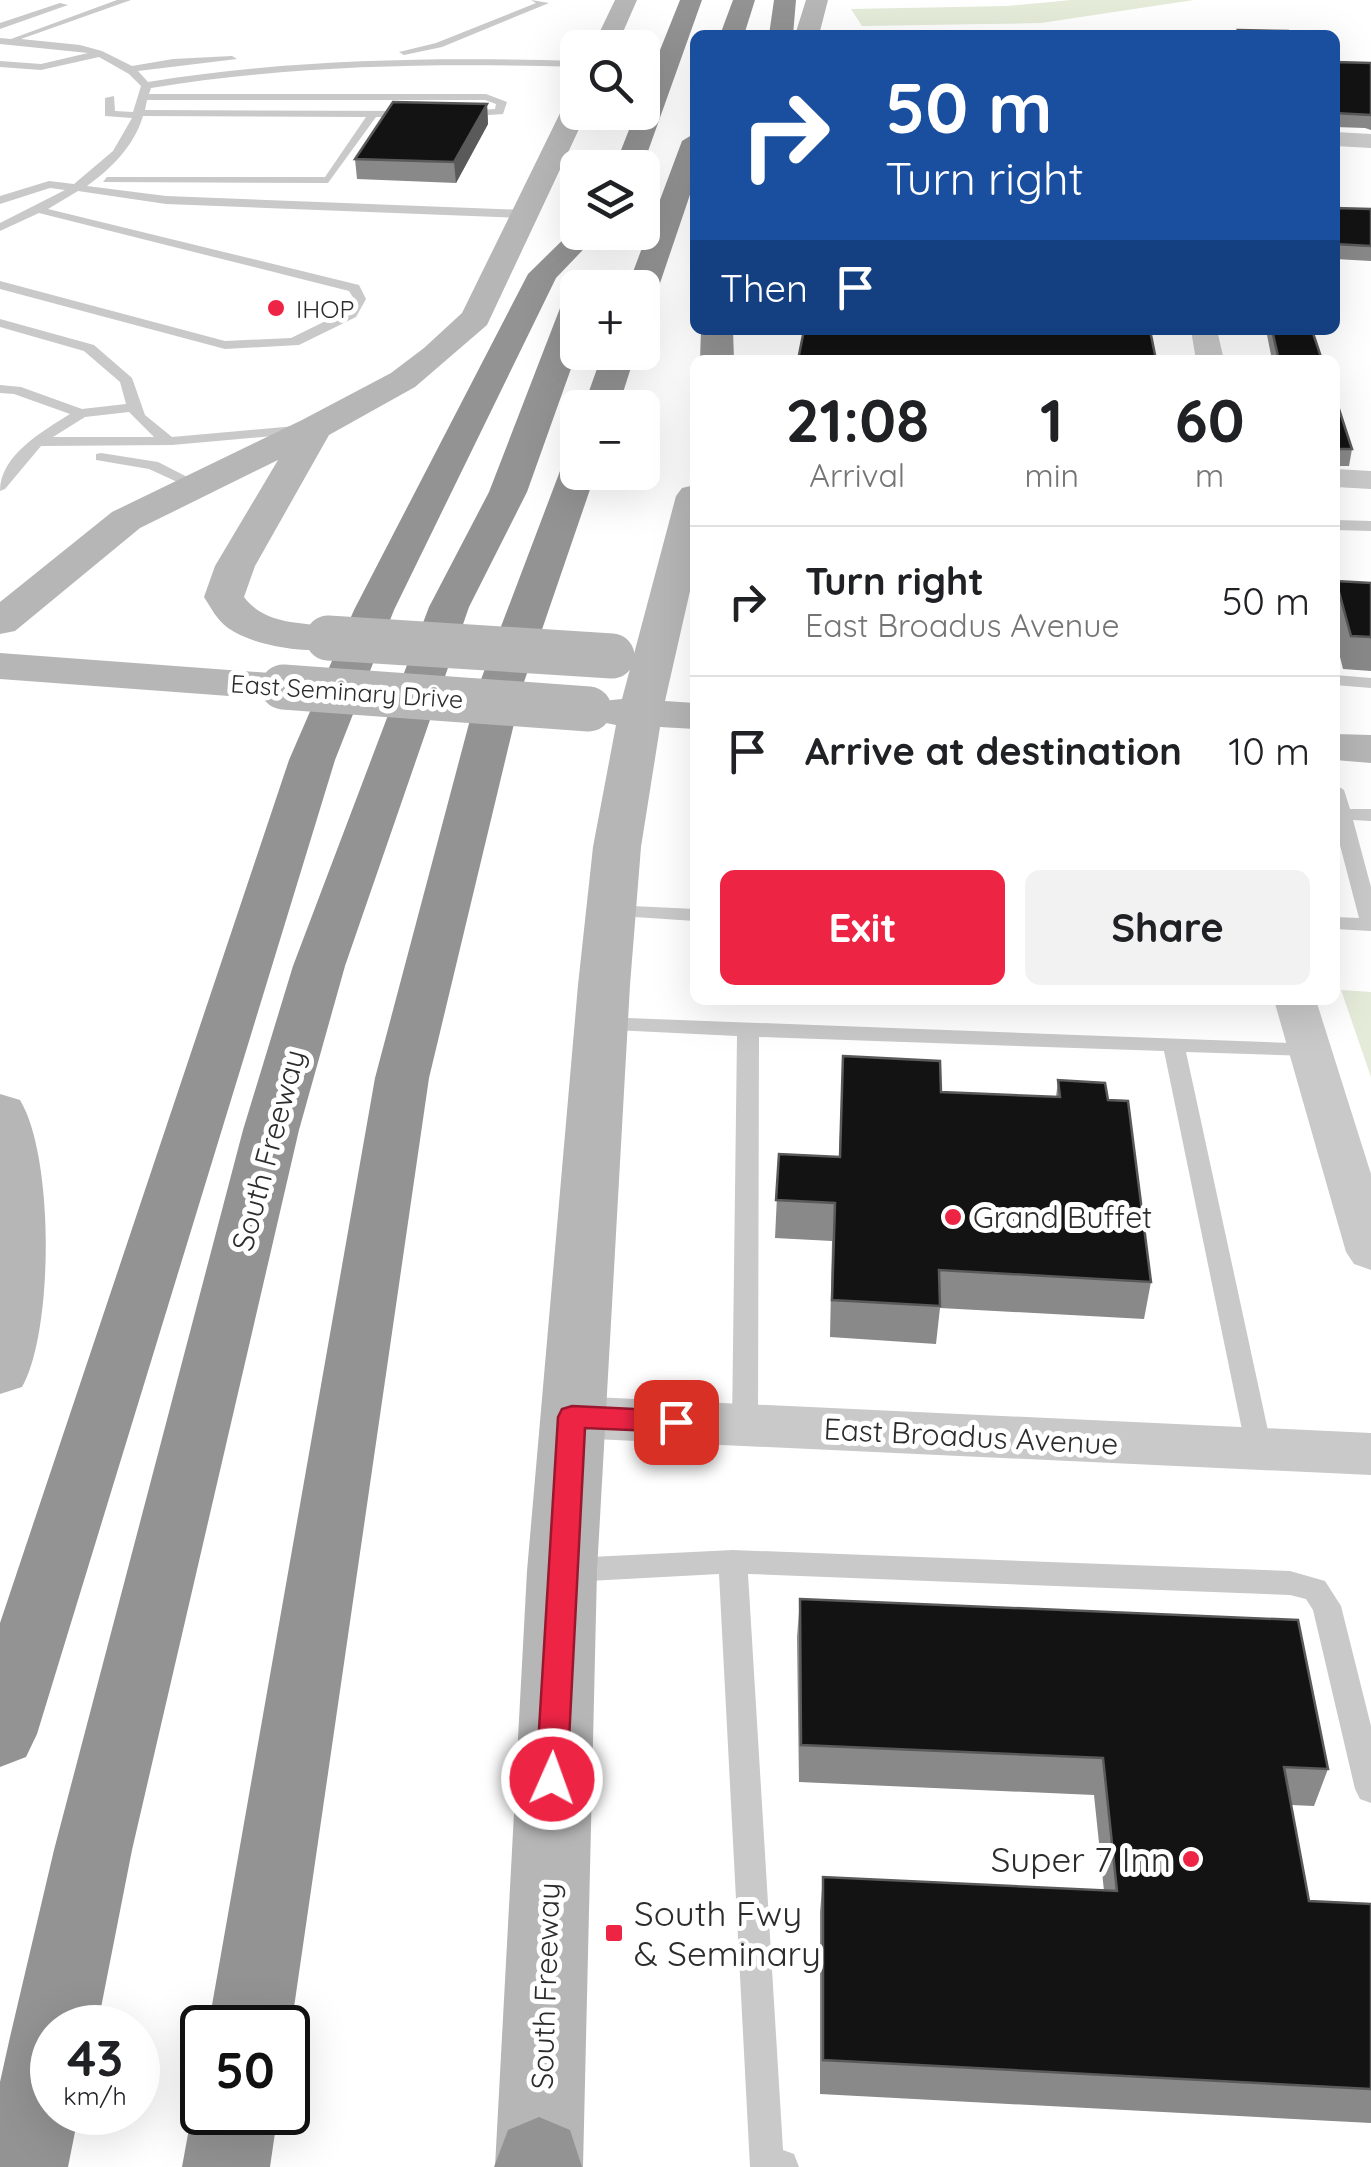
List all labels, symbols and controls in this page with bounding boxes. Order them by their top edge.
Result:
map controls [560,30,660,490]
button: search [560,30,660,130]
text: 50 m [885,63,1052,151]
icon: right [720,70,850,200]
button: layers [560,150,660,250]
text: Turn right [885,150,1084,206]
icon: arrive [828,260,883,315]
text: Then [720,264,808,312]
button: + [560,270,660,370]
place label: IHOP [296,293,354,324]
marker: IHOP [265,297,287,319]
text: 21:08 [785,382,929,457]
text: 1 [1040,382,1063,457]
text: 60 [1174,382,1245,457]
button: − [560,390,660,490]
text: Arrival [809,455,905,495]
text: min [1025,455,1079,495]
text: m [1195,455,1224,495]
text: Turn right [805,557,984,605]
icon: right [720,574,775,629]
text: 50 m [1222,577,1310,625]
text: East Broadus Avenue [805,605,1120,645]
street label: East Seminary Drive [230,667,464,715]
icon: arrive [720,724,775,779]
text: Arrive at destination [805,727,1182,775]
text: 10 m [1228,727,1310,775]
button: Exit [720,870,1005,985]
button: Share [1025,870,1310,985]
street label: South Freeway [223,1045,313,1255]
place label: Grand Buffet [973,1198,1152,1236]
marker: Grand Buffet [942,1206,964,1228]
pin [634,1380,719,1465]
icon: arrive [649,1395,704,1450]
street label: East Broadus Avenue [823,1409,1119,1463]
position arrow [500,1727,604,1831]
place label: Super 7 Inn [991,1837,1171,1881]
marker: Super 7 Inn [1180,1848,1202,1870]
street label: South Freeway [522,1882,568,2090]
place label: South Fwy & Seminary [634,1891,821,1975]
marker: South Fwy & Seminary [603,1922,625,1944]
speed limit sign: 50 [180,2005,310,2135]
text: 43 [67,2026,123,2089]
text: km/h [63,2080,127,2111]

